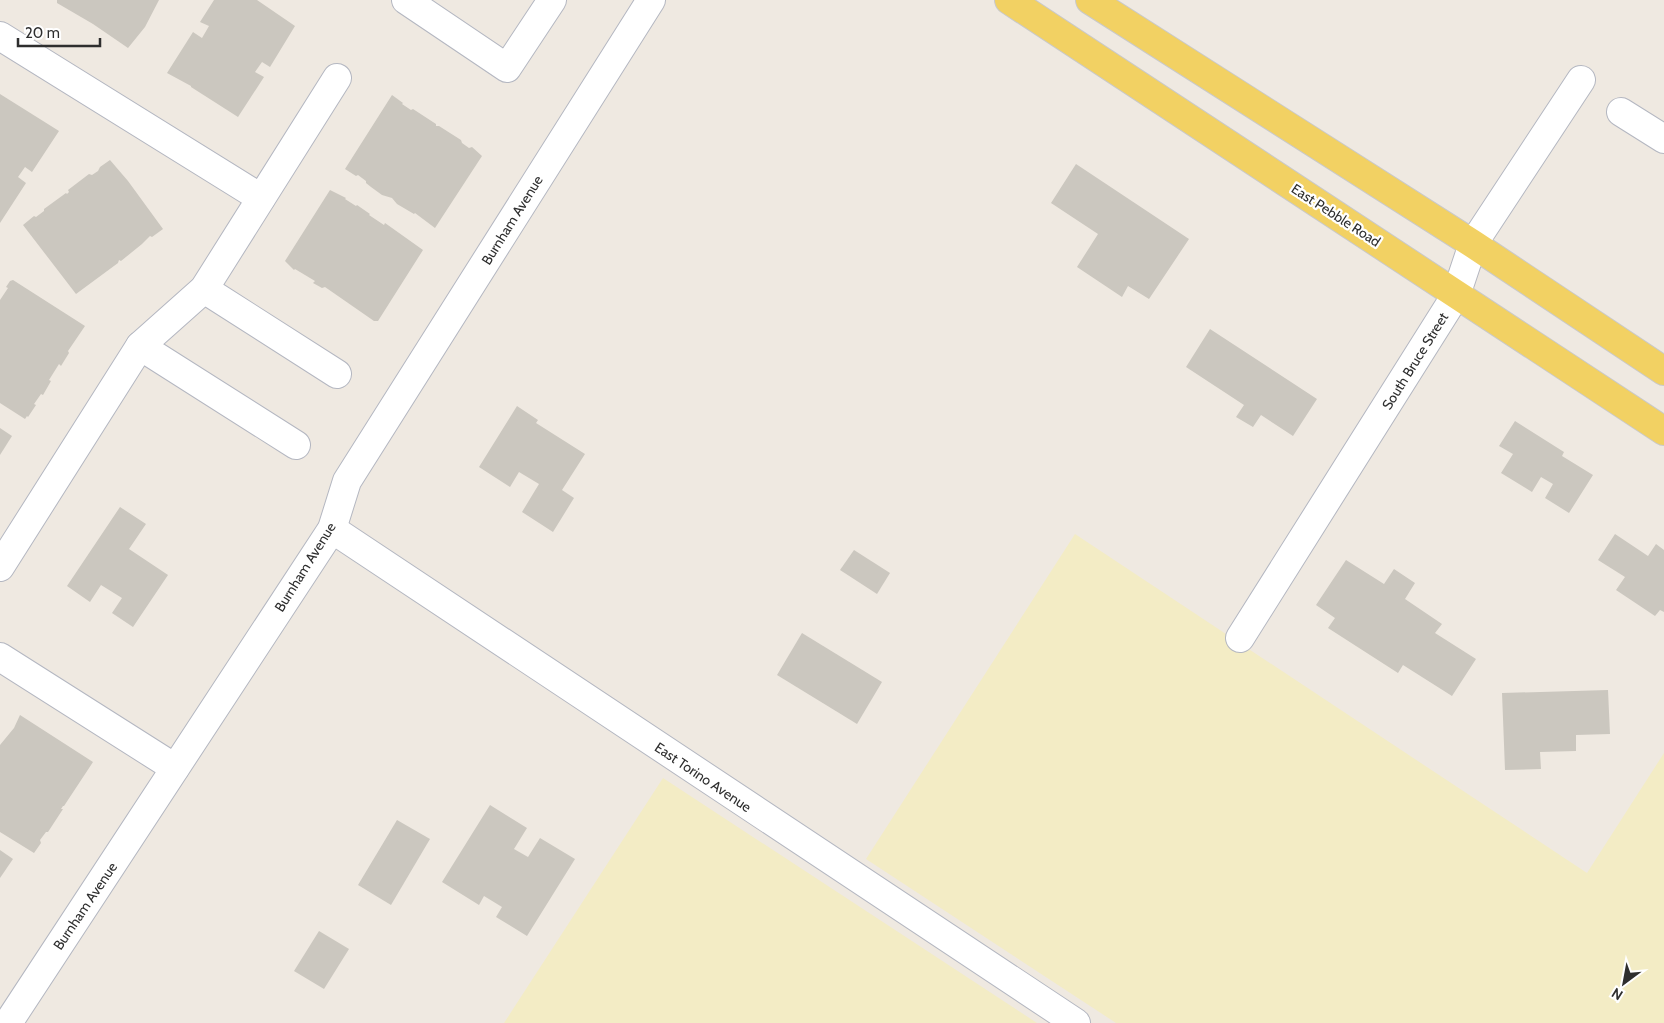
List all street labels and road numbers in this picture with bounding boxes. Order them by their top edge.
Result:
street label: Burnham Avenue [477,172,547,268]
street label: East Pebble Road [1288,180,1384,250]
street label: South Bruce Street [1378,309,1452,413]
street label: Burnham Avenue [270,519,340,615]
street label: East Torino Avenue [651,738,755,816]
street label: Burnham Avenue [49,859,121,953]

